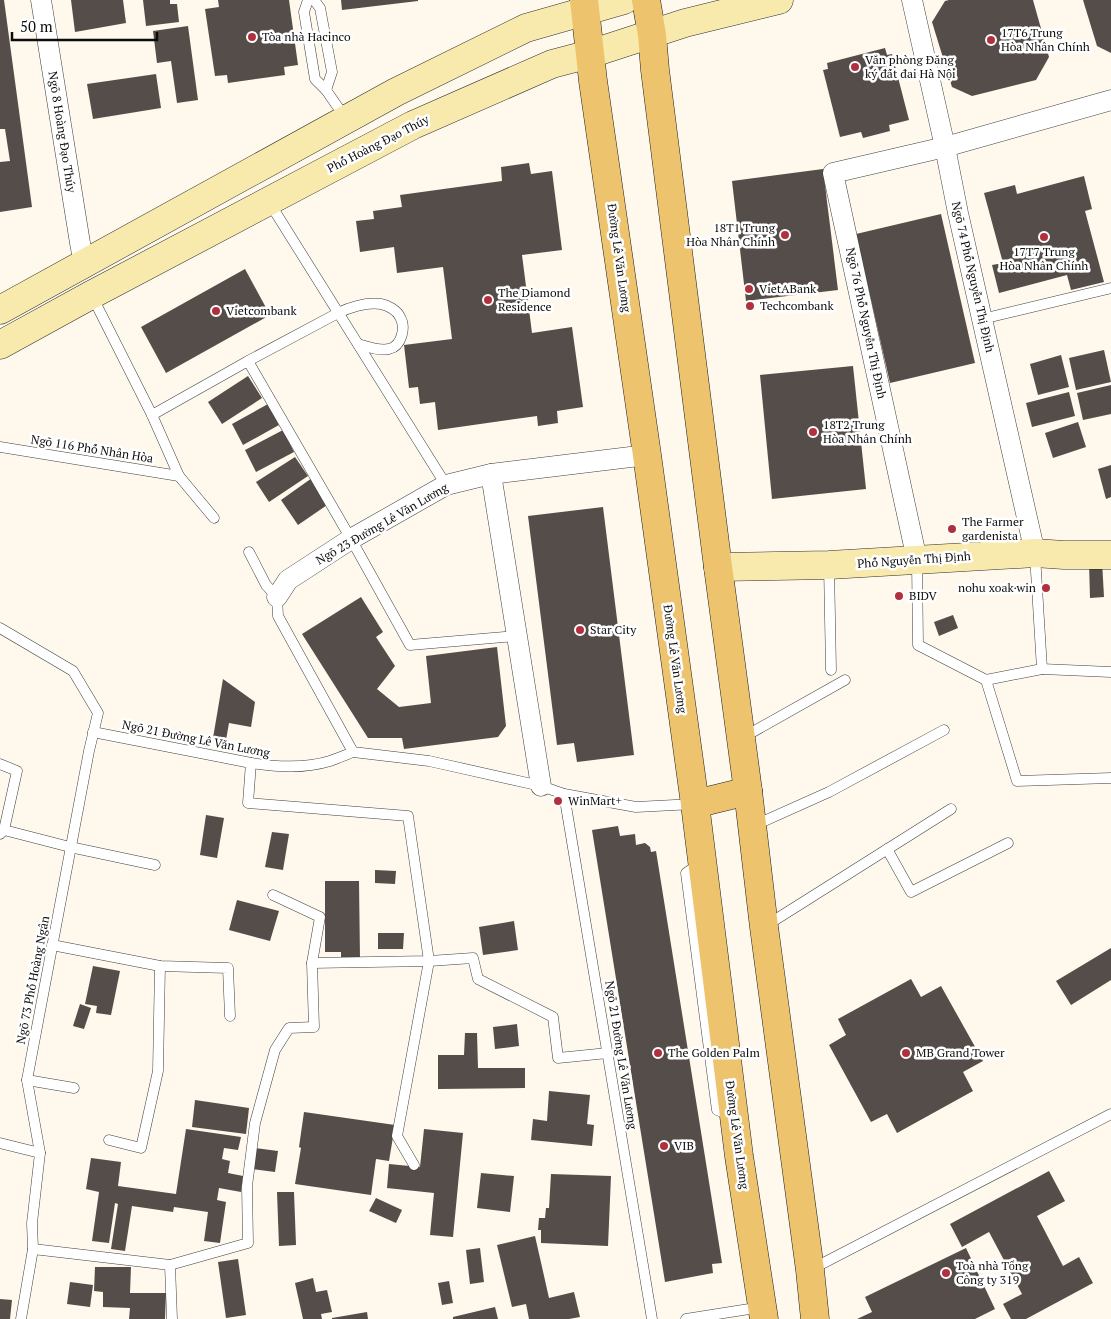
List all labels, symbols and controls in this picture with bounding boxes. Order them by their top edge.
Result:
scale bar [12,10,158,42]
text: 50 m [20,16,53,36]
place label: 17T6 Trung Hòa Nhân Chính [1001,25,1090,54]
place label: Tòa nhà Hacinco [262,29,351,44]
marker: Tòa nhà Hacinco [246,31,258,43]
marker: 17T6 Trung Hòa Nhân Chính [985,34,997,46]
place label: Văn phòng Đăng ký đất đai Hà Nội [865,52,956,81]
marker: Văn phòng Đăng ký đất đai Hà Nội [849,61,861,73]
street label: Ngõ 8 Hoàng Đạo Thúy [45,70,80,195]
street label: Phố Hoàng Đạo Thúy [324,111,432,176]
street label: Ngõ 74 Phố Nguyễn Thị Định [949,200,998,354]
street label: Đường Lê Văn Lương [604,203,635,314]
place label: 18T1 Trung Hòa Nhân Chính [686,220,776,249]
marker: 18T1 Trung Hòa Nhân Chính [779,229,791,241]
marker: 17T7 Trung Hòa Nhân Chính [1038,231,1050,243]
place label: 17T7 Trung Hòa Nhân Chính [1000,244,1088,273]
street label: Ngõ 76 Phố Nguyễn Thị Định [843,246,890,400]
place label: VietABank [759,281,817,296]
marker: VietABank [743,283,755,295]
place label: The Diamond Residence [498,285,571,314]
marker: The Diamond Residence [482,294,494,306]
place label: Techcombank [760,298,834,313]
marker: Techcombank [744,300,756,312]
place label: Vietcombank [226,303,297,318]
marker: Vietcombank [210,305,222,317]
place label: 18T2 Trung Hòa Nhân Chính [823,417,912,446]
marker: 18T2 Trung Hòa Nhân Chính [807,426,819,438]
street label: Ngõ 116 Phố Nhân Hòa [30,431,154,466]
street label: Ngõ 23 Đường Lê Văn Lương [313,479,451,568]
place label: The Farmer gardenista [962,514,1024,543]
marker: The Farmer gardenista [946,523,958,535]
street label: Phố Nguyễn Thị Định [857,548,971,571]
place label: nohu xoak·win [958,580,1036,595]
marker: nohu xoak·win [1040,582,1052,594]
place label: BIDV [909,588,938,603]
marker: BIDV [893,590,905,602]
street label: Đường Lê Văn Lương [660,604,691,715]
place label: Star City [590,622,637,637]
marker: Star City [574,624,586,636]
street label: Ngõ 21 Đường Lê Văn Lương [121,717,272,760]
place label: WinMart+ [568,793,622,808]
marker: WinMart+ [552,795,564,807]
street label: Ngõ 73 Phố Hoàng Ngân [13,915,52,1045]
street label: Ngõ 21 Đường Lê Văn Lương [602,980,641,1131]
place label: The Golden Palm [668,1045,760,1060]
place label: MB Grand Tower [916,1045,1005,1060]
marker: The Golden Palm [652,1047,664,1059]
marker: MB Grand Tower [900,1047,912,1059]
street label: Đường Lê Văn Lương [722,1080,753,1191]
place label: VIB [674,1138,694,1153]
marker: VIB [658,1140,670,1152]
place label: Toà nhà Tổng Công ty 319 [956,1258,1029,1287]
marker: Toà nhà Tổng Công ty 319 [940,1267,952,1279]

